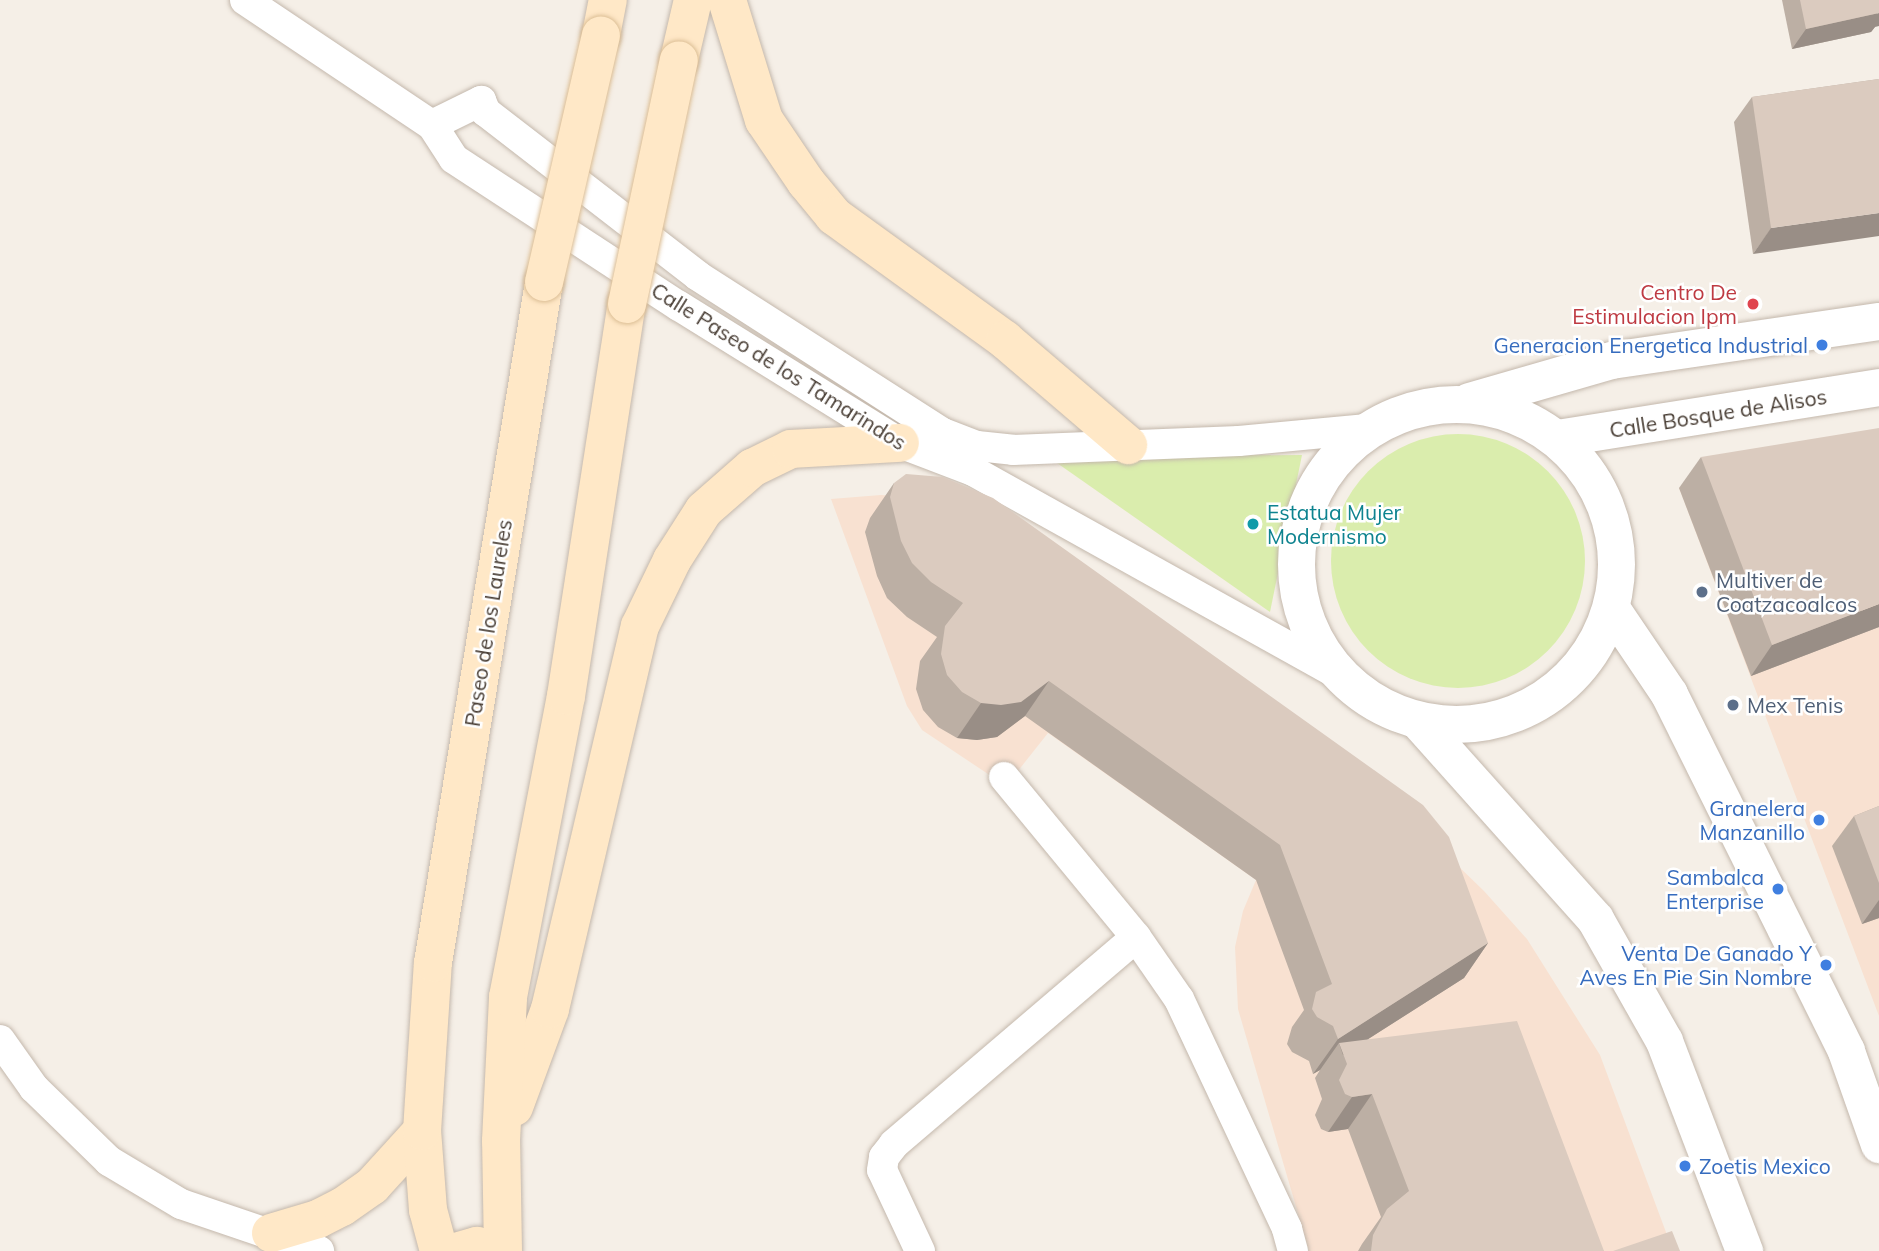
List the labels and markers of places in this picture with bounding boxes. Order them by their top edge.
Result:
place label: Centro De Estimulacion Ipm [1572,279,1737,329]
marker: Centro De Estimulacion Ipm [1743,294,1763,314]
place label: Generacion Energetica Industrial [1493,332,1808,358]
marker: Generacion Energetica Industrial [1814,337,1830,353]
place label: Estatua Mujer Modernismo [1267,499,1401,549]
marker: Estatua Mujer Modernismo [1245,516,1261,532]
place label: Multiver de Coatzacoalcos [1716,567,1857,617]
marker: Multiver de Coatzacoalcos [1694,584,1710,600]
place label: Mex Tenis [1747,692,1843,718]
marker: Mex Tenis [1725,697,1741,713]
place label: Granelera Manzanillo [1699,795,1805,845]
marker: Granelera Manzanillo [1811,812,1827,828]
place label: Sambalca Enterprise [1666,864,1764,914]
marker: Sambalca Enterprise [1770,881,1786,897]
place label: Venta De Ganado Y Aves En Pie Sin Nombre [1580,940,1812,990]
marker: Venta De Ganado Y Aves En Pie Sin Nombre [1818,957,1834,973]
place label: Zoetis Mexico [1699,1153,1831,1179]
marker: Zoetis Mexico [1677,1158,1693,1174]

